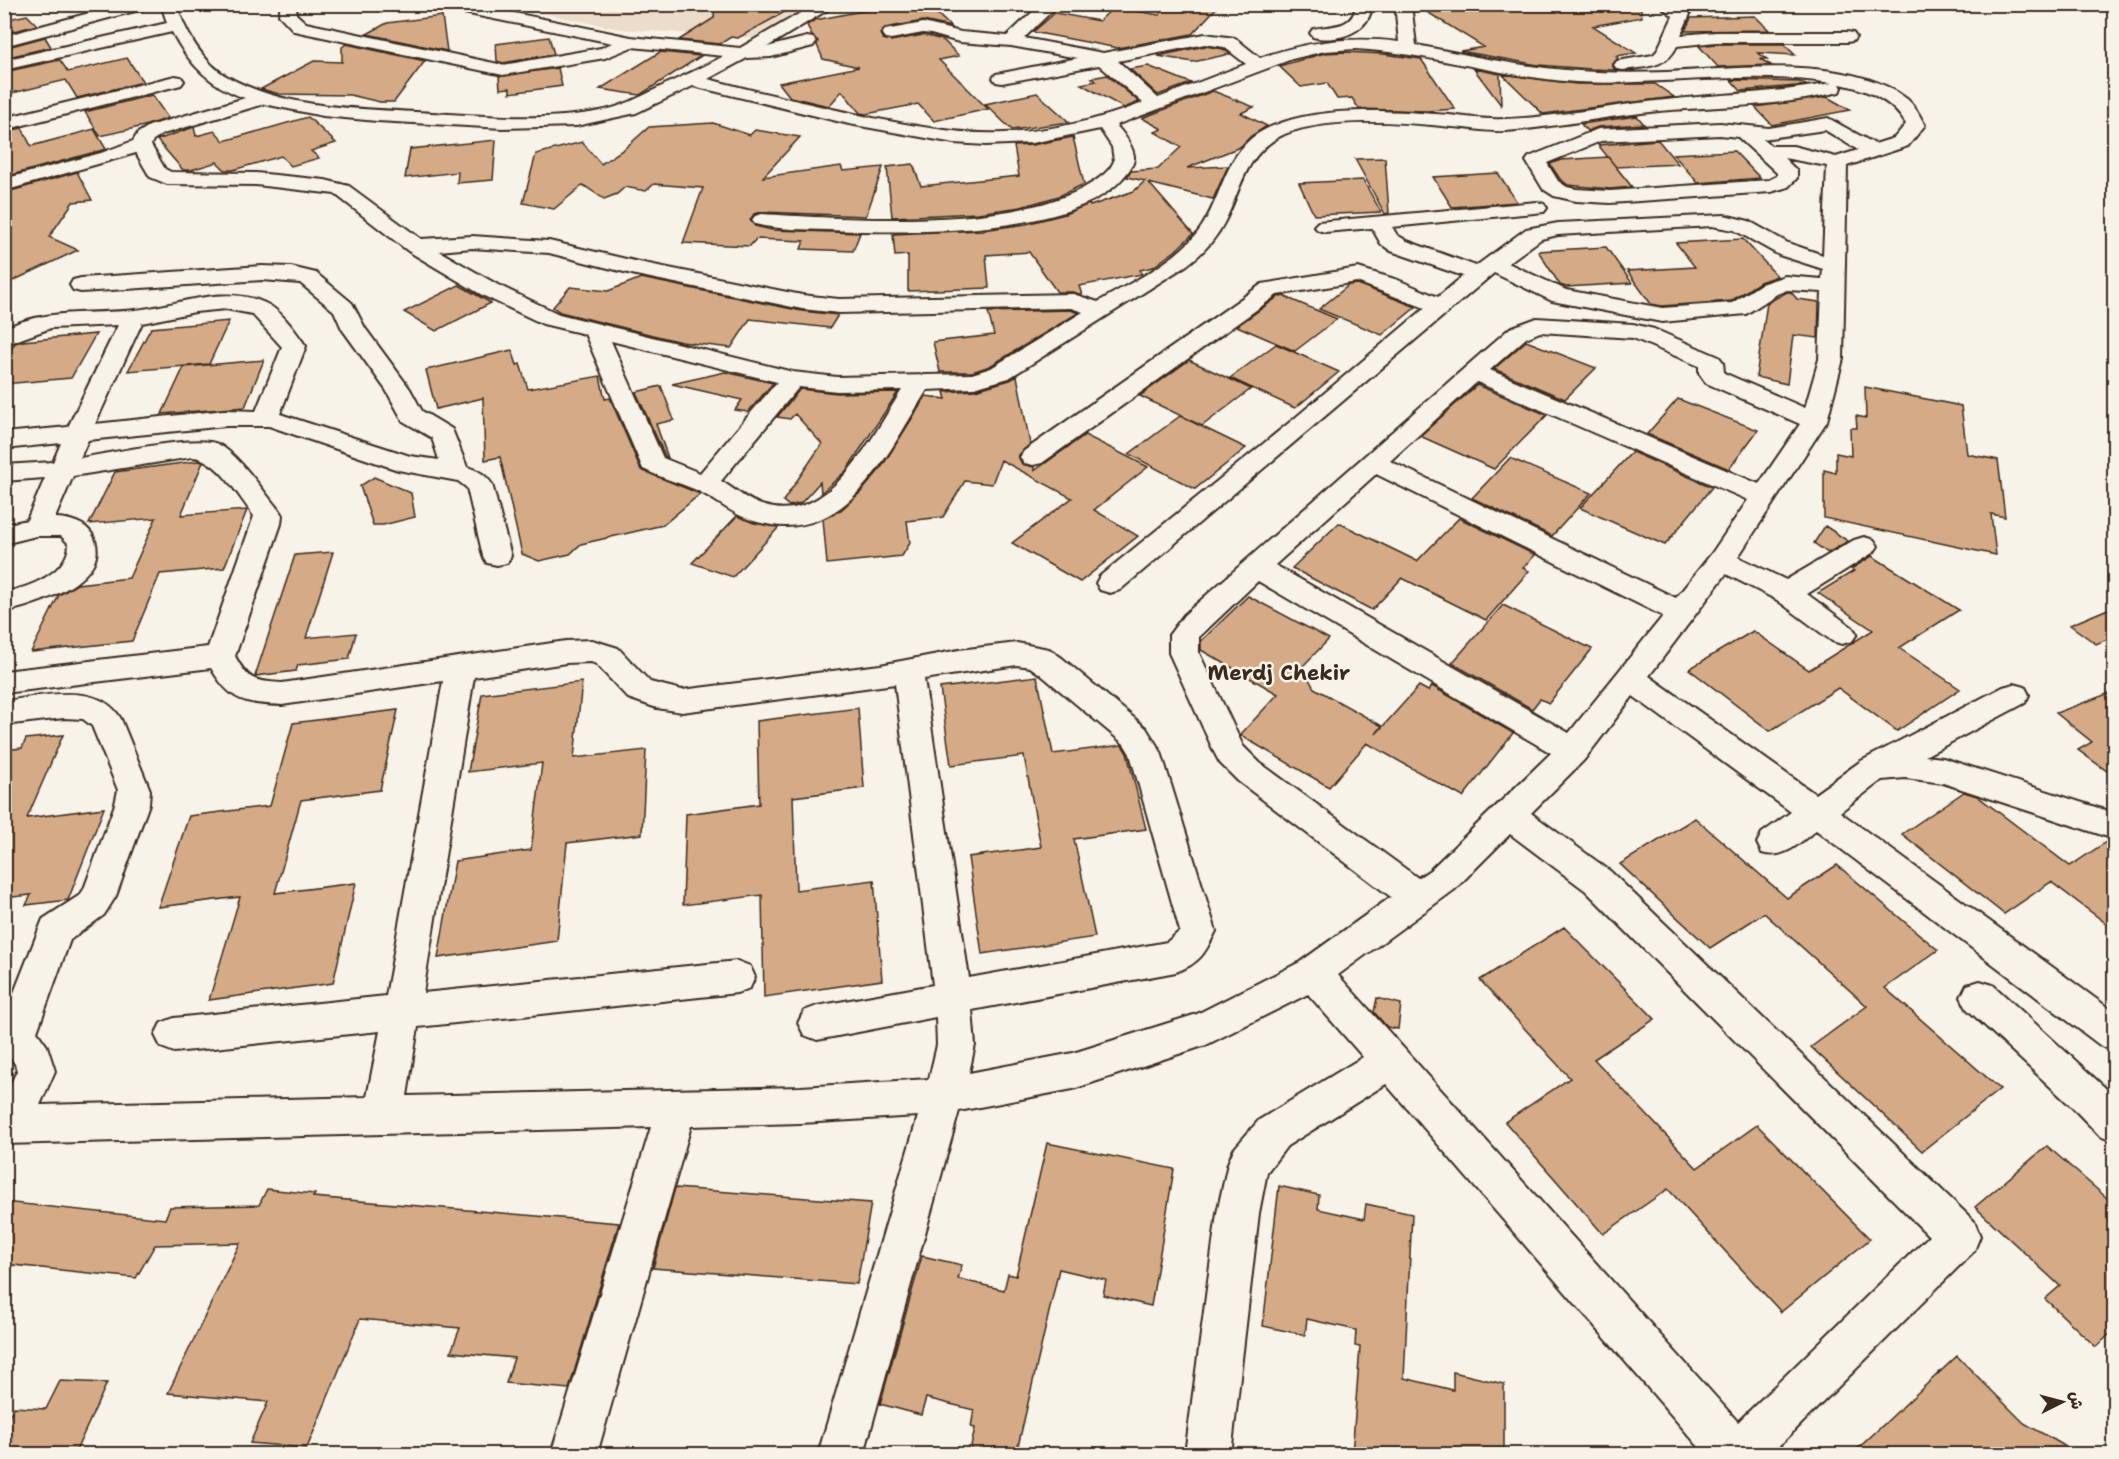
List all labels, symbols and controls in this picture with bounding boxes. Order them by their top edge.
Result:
district label: Merdj Chekir [1208,659,1350,687]
north arrow [2032,1372,2092,1432]
text: ش [2065,1391,2088,1410]

